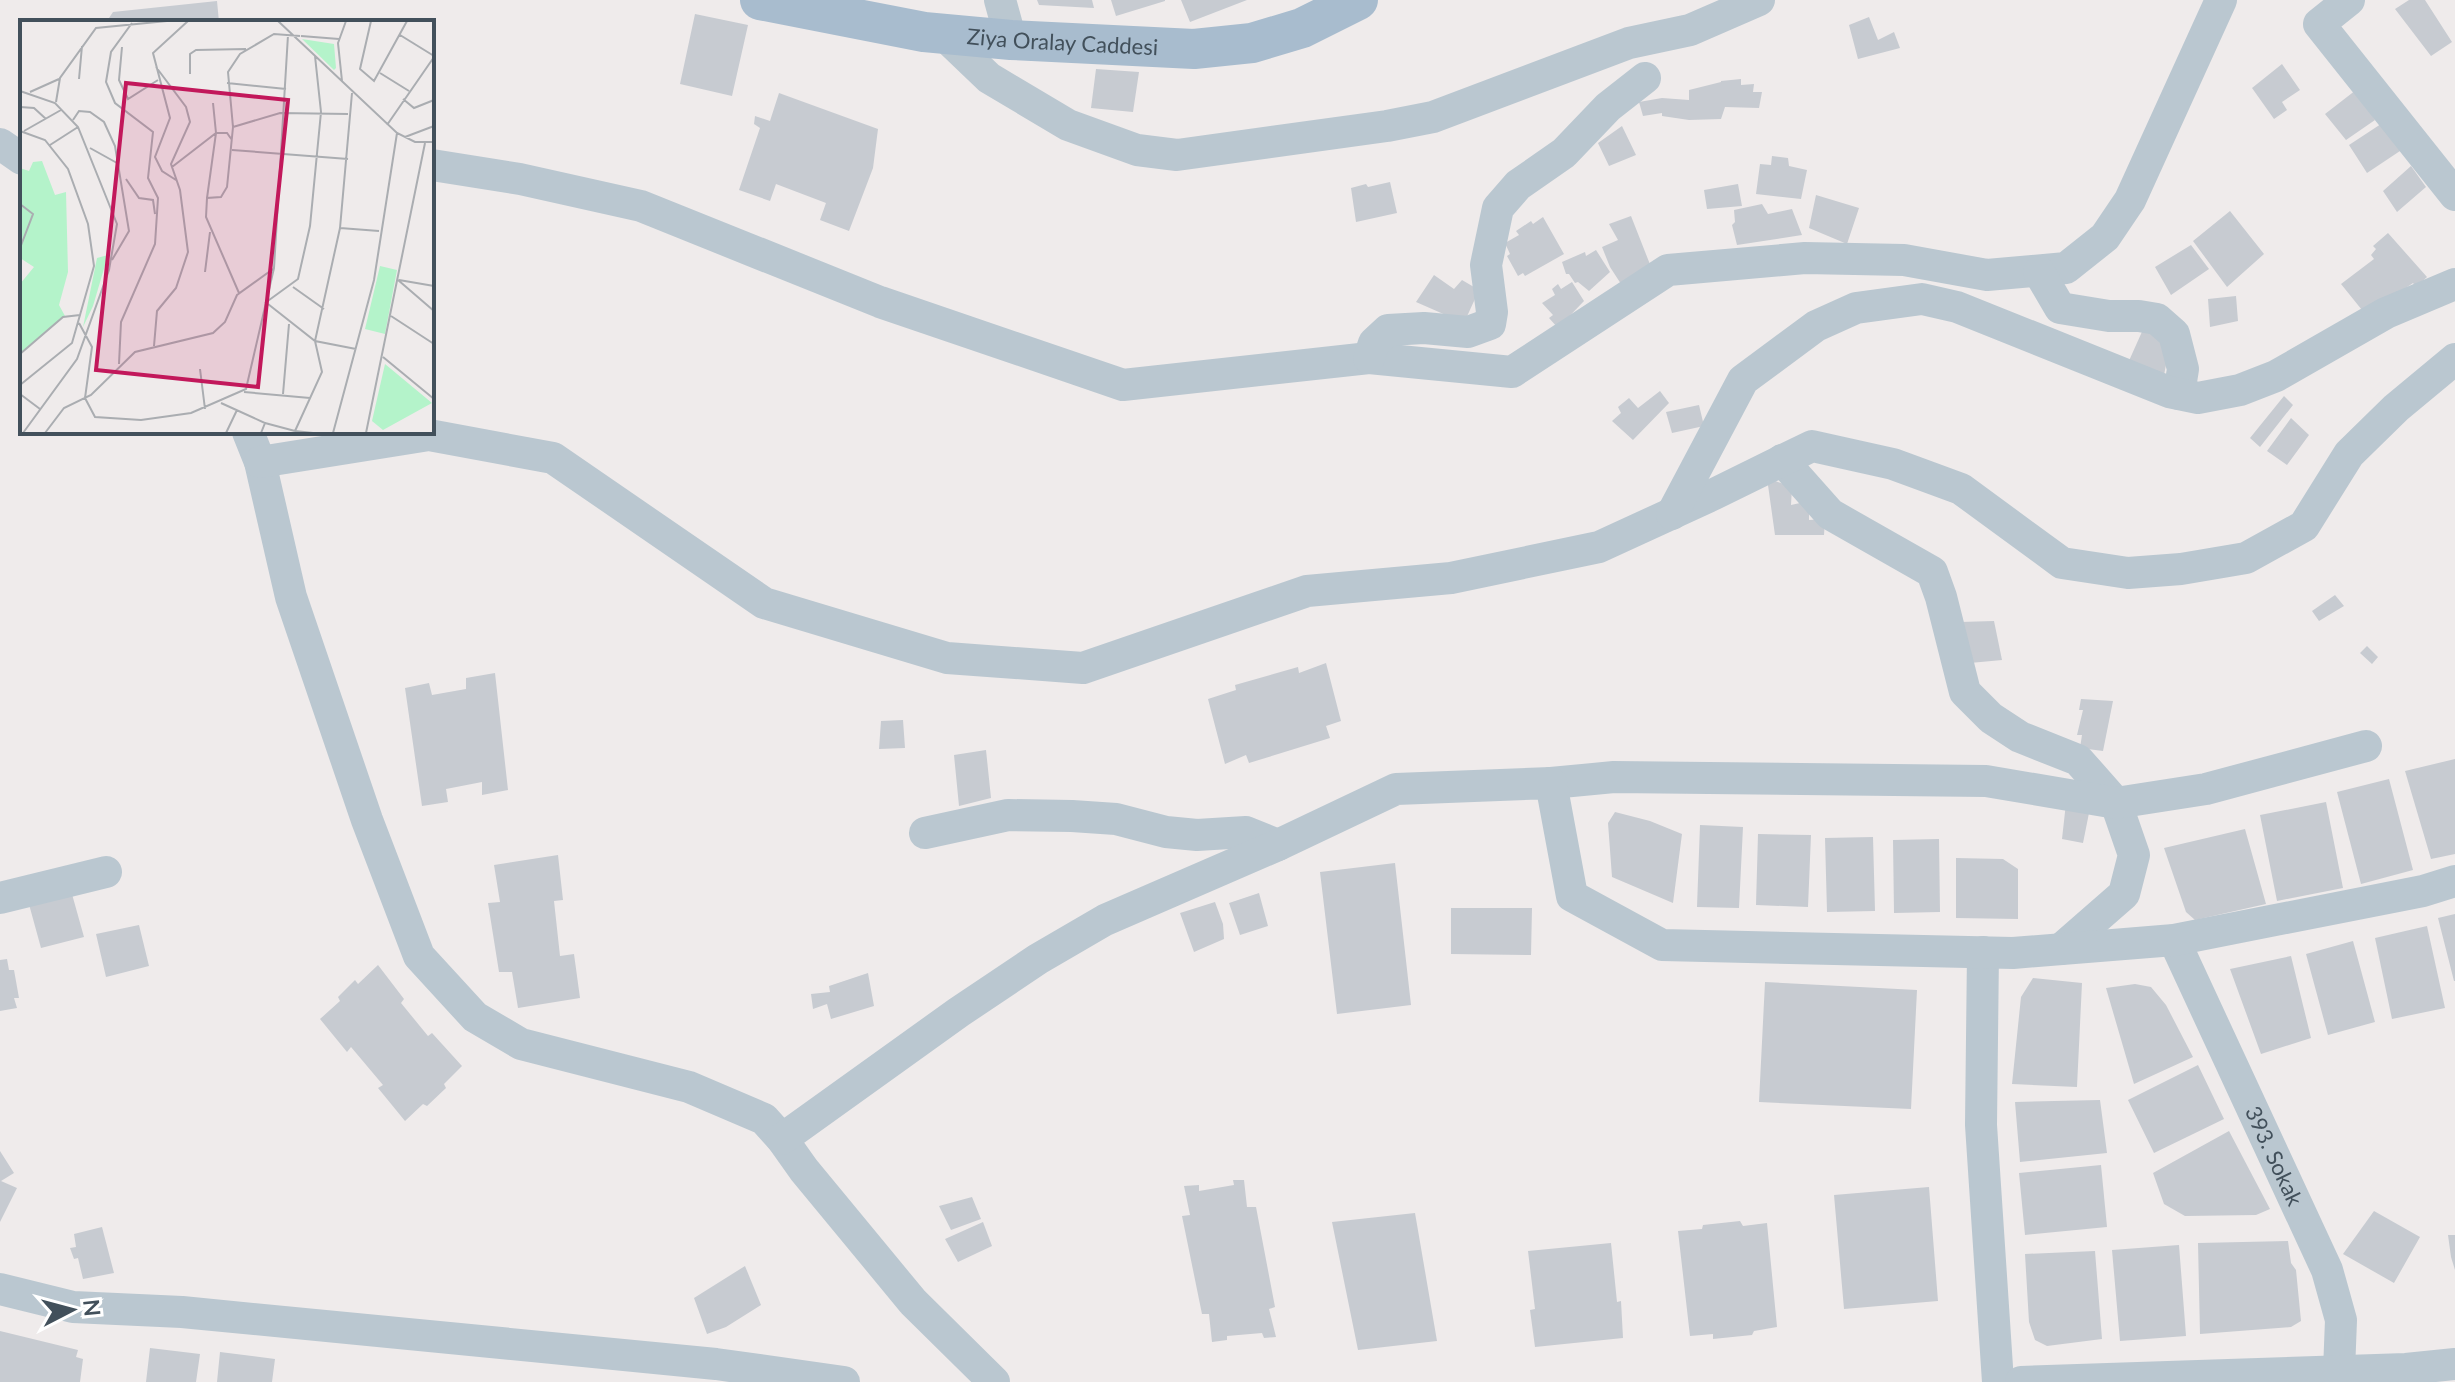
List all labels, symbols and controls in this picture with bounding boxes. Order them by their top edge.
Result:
inset map [20,20,434,434]
street label: Ziya Oralay Caddesi [966,22,1159,60]
street label: 393. Sokak [2240,1102,2310,1211]
north arrow [32,1270,112,1350]
text: N [78,1298,107,1318]

